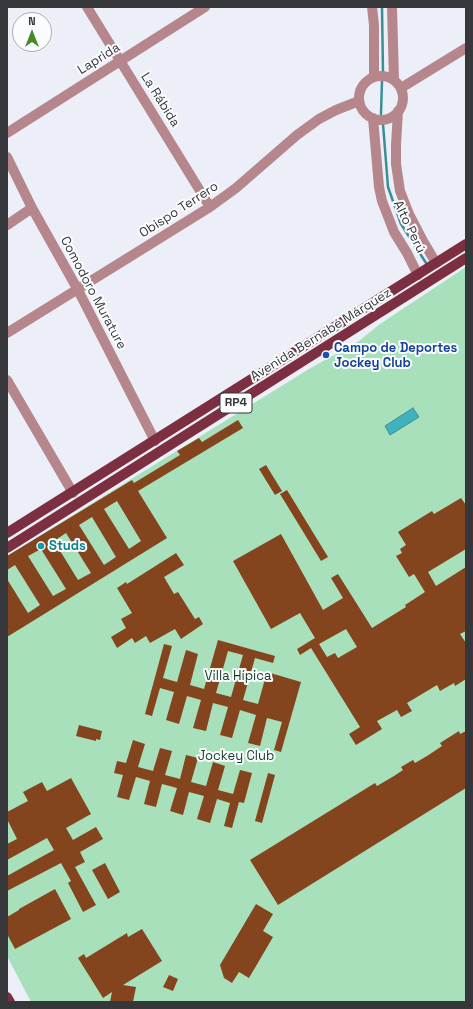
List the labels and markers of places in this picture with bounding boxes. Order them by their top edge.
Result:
place label: Campo de Deportes Jockey Club [334,340,457,371]
marker: Campo de Deportes Jockey Club [321,350,331,360]
place label: Studs [49,538,86,554]
marker: Studs [36,541,46,551]

